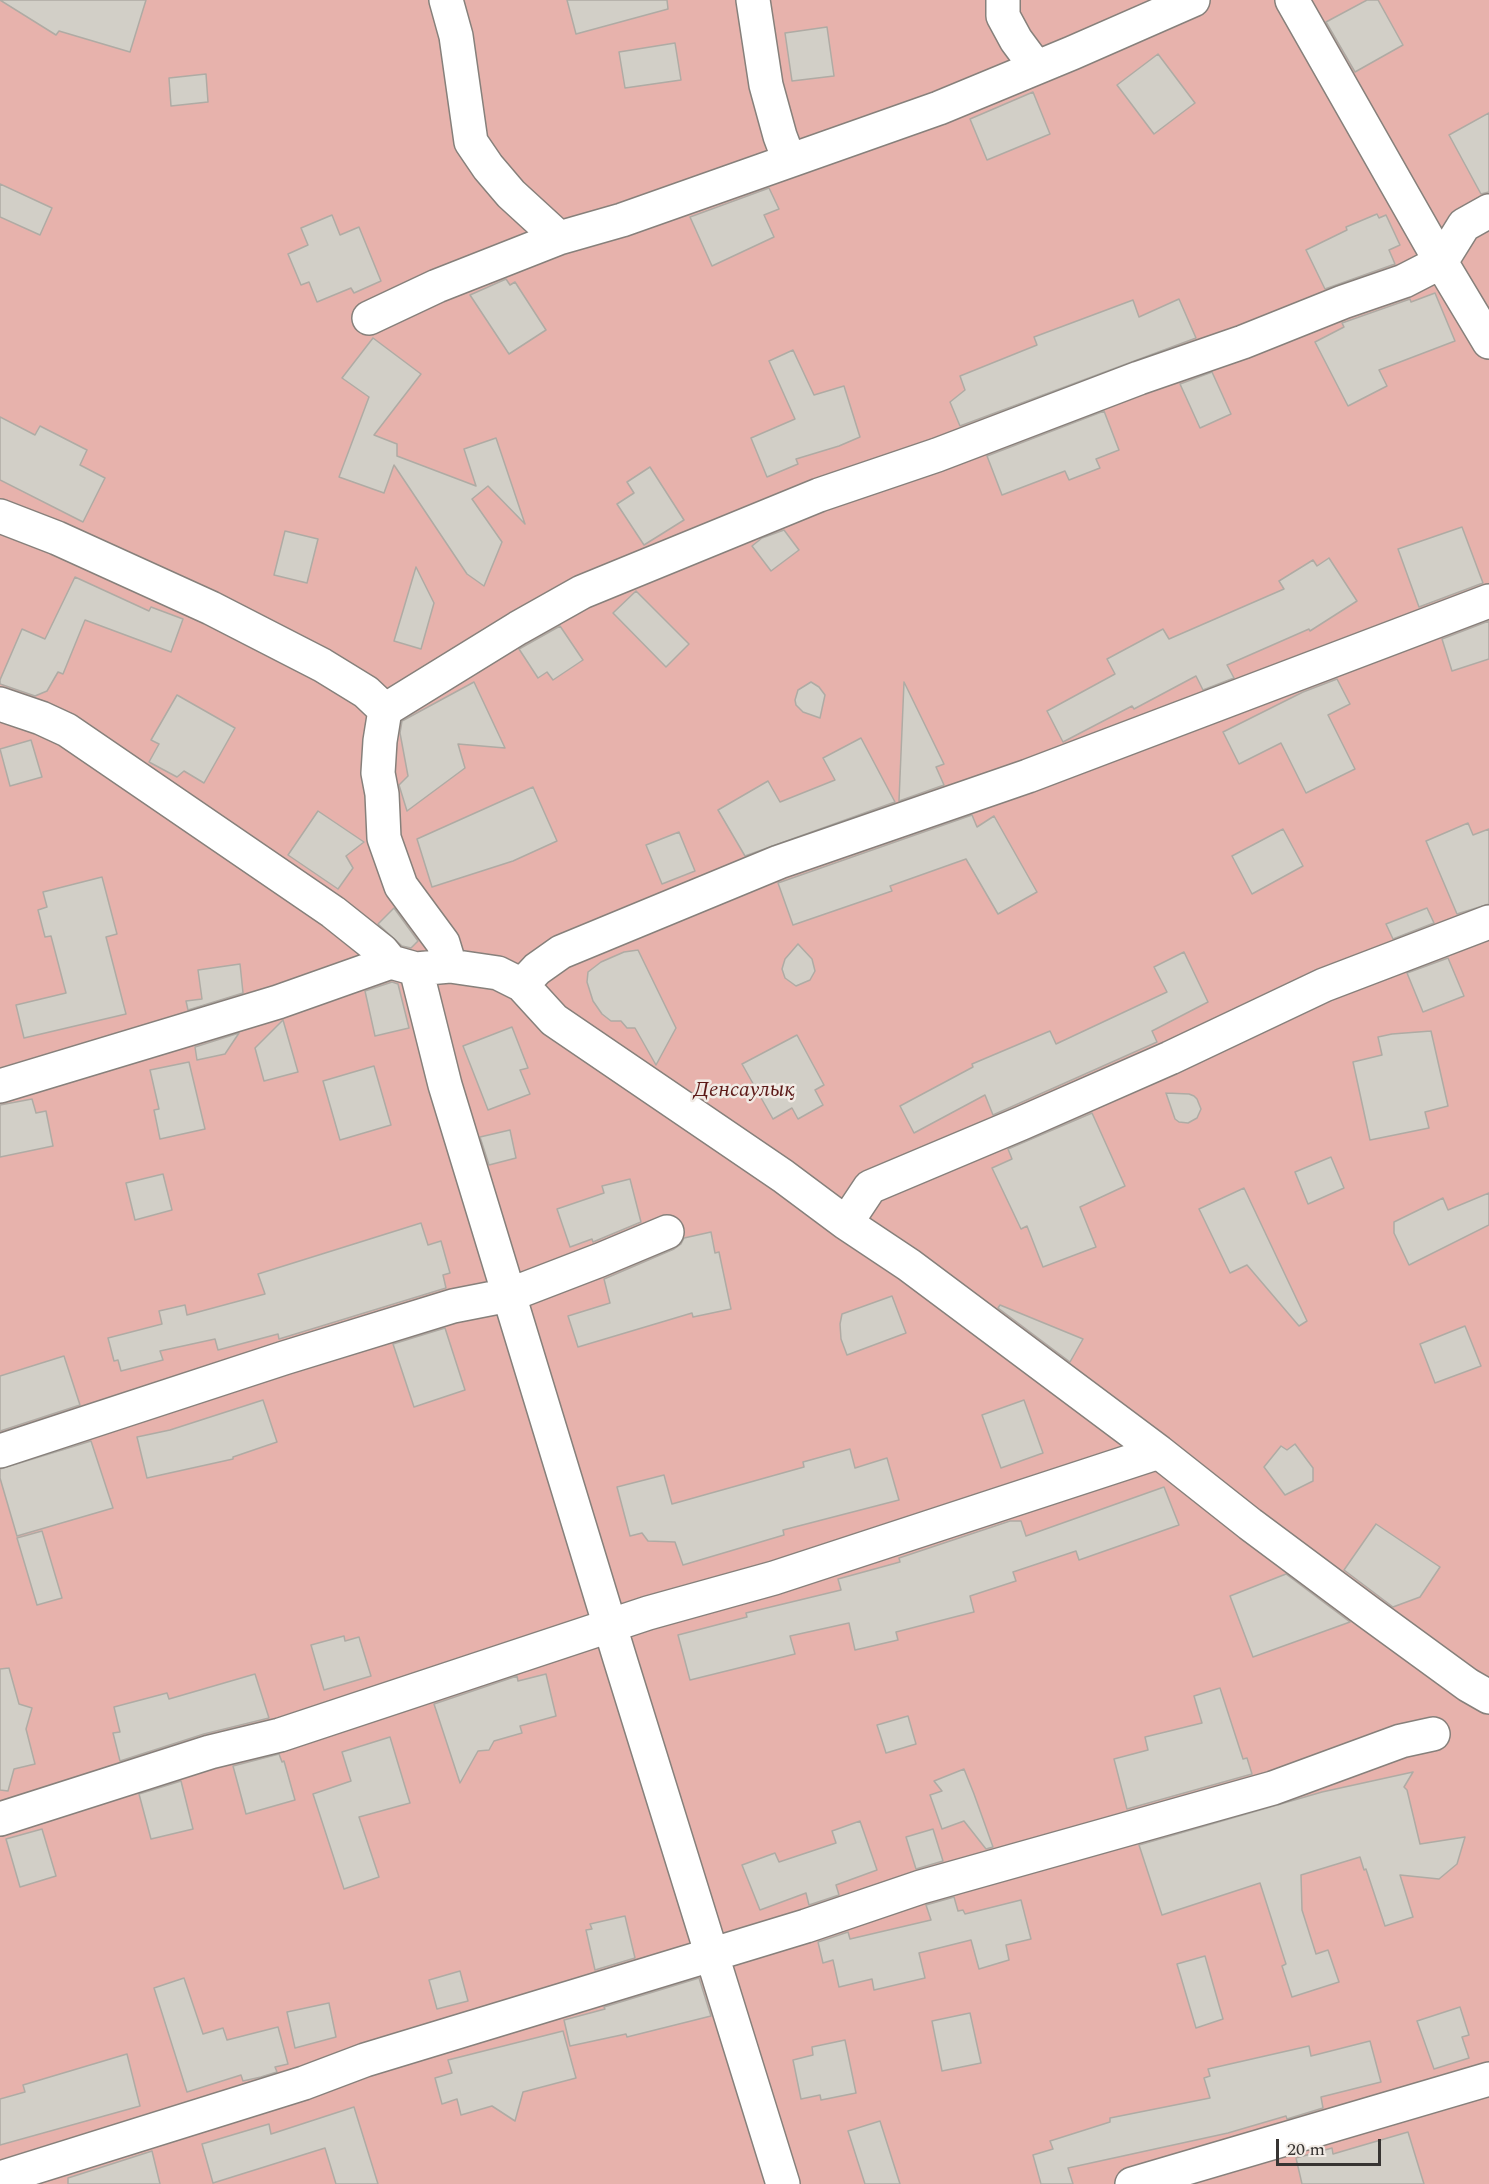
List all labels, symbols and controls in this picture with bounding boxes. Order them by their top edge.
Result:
park label: Денсаулық [693,1079,795,1105]
scale bar [1279,2127,1384,2165]
text: 20 m [1287,2136,1325,2163]

